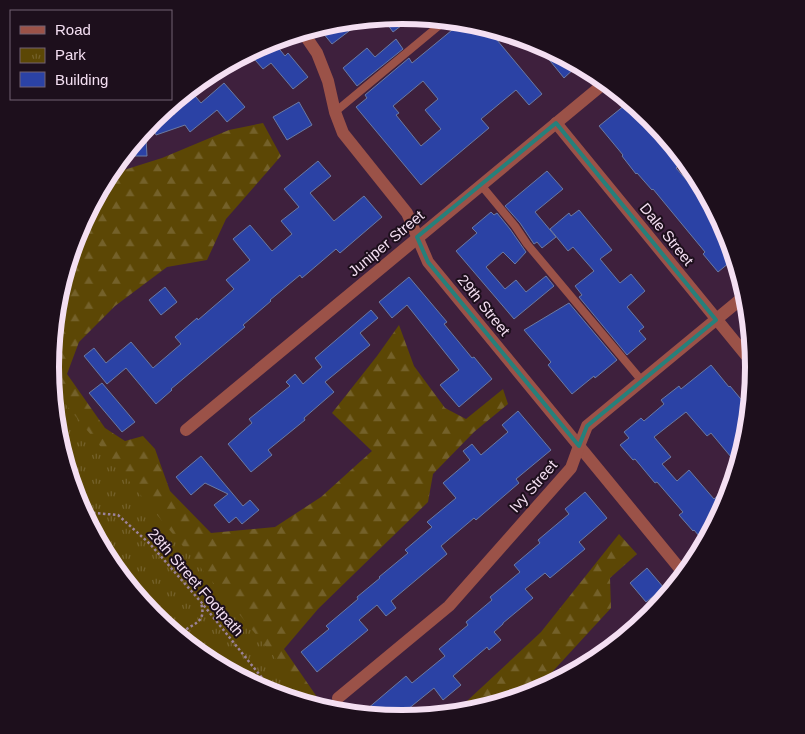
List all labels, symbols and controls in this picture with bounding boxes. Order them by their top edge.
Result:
legend [10,10,172,100]
text: Road [55,21,91,38]
text: Park [55,46,86,63]
text: Building [55,71,108,88]
street label: Dale Street [637,199,698,269]
street label: Juniper Street [345,206,428,280]
street label: 29th Street [454,271,514,340]
street label: Ivy Street [506,456,561,515]
street label: 28th Street Footpath [145,525,247,639]

